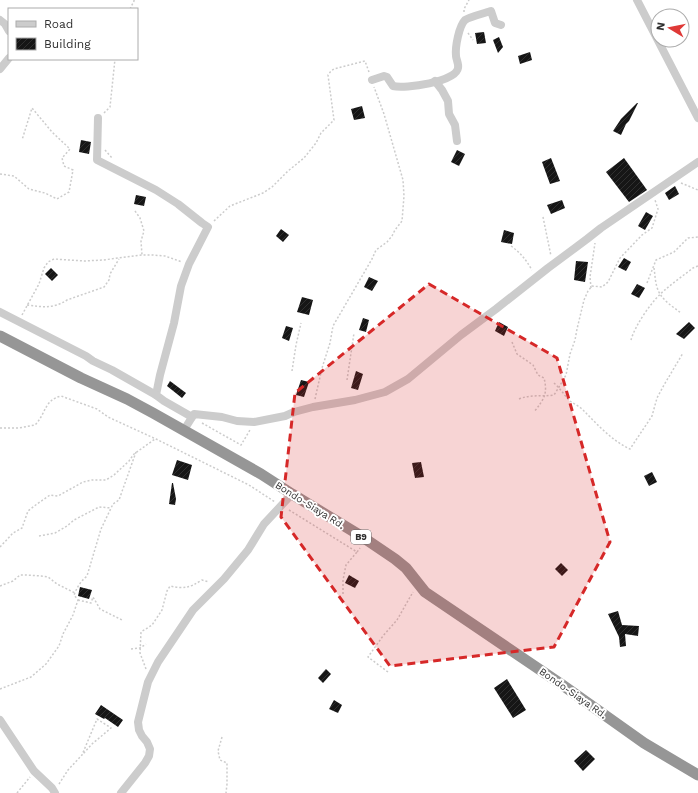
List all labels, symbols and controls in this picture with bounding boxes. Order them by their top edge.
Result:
legend [8,8,138,60]
north arrow [650,8,690,48]
text: Road [44,17,73,31]
text: N [654,21,668,31]
text: Building [44,37,91,51]
street label: Bondo-Siaya Rd. [273,479,347,531]
road number: B9 [351,530,371,544]
street label: Bondo-Siaya Rd. [537,666,609,720]

